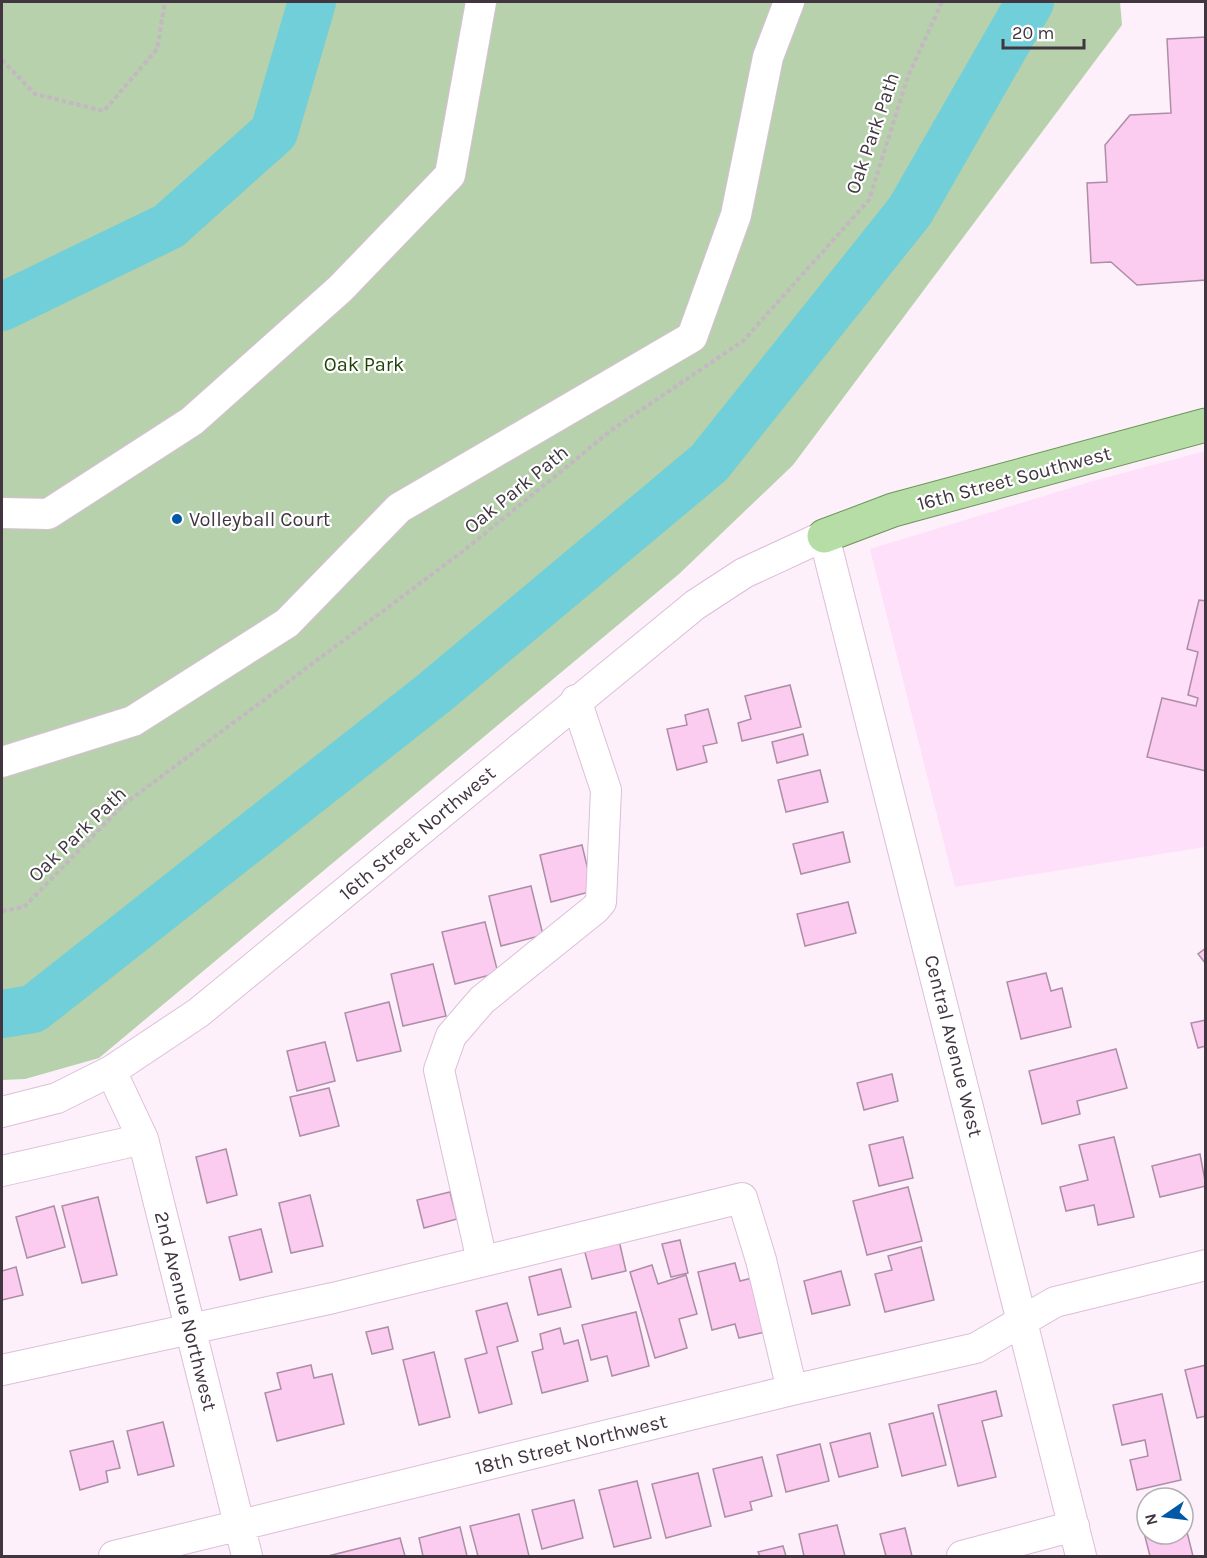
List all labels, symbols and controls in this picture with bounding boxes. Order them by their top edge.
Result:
scale bar [1003,12,1084,50]
text: 20 m [1012,22,1054,44]
street label: Oak Park Path [841,69,904,197]
park label: Oak Park [324,353,404,376]
street label: Oak Park Path [460,441,573,538]
street label: 16th Street Southwest [915,441,1114,515]
place label: Volleyball Court [189,508,331,531]
marker: Volleyball Court [170,512,184,526]
street label: 16th Street Northwest [335,761,500,905]
street label: Oak Park Path [24,782,131,887]
street label: Central Avenue West [920,953,987,1140]
street label: 2nd Avenue Northwest [150,1209,222,1414]
street label: 18th Street Northwest [473,1409,670,1479]
north arrow [1135,1486,1195,1546]
text: N [1140,1512,1162,1527]

